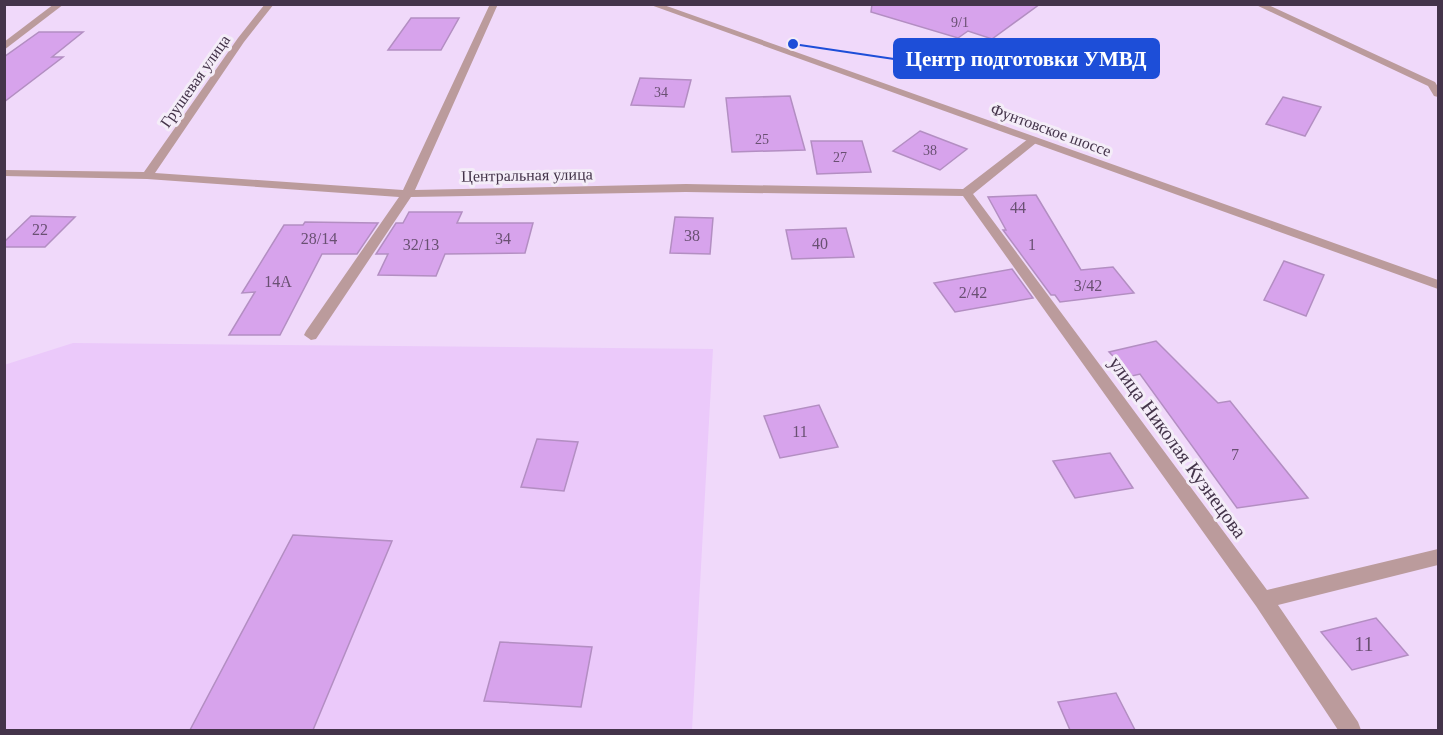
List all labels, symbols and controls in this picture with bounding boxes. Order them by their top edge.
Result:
house number: 9/1 [951,15,969,30]
street label: Грушевая улица [157,32,234,131]
callout: Центр подготовки УМВД [894,39,1159,78]
text: Центр подготовки УМВД [906,47,1147,71]
house number: 34 [654,85,668,100]
street label: Фунтовское шоссе [988,100,1114,161]
house number: 25 [755,132,769,147]
house number: 38 [923,143,937,158]
house number: 27 [833,150,847,165]
street label: Центральная улица [461,165,593,186]
house number: 44 [1010,199,1026,216]
house number: 22 [32,221,48,238]
house number: 38 [684,227,700,244]
house number: 28/14 [301,230,337,247]
house number: 34 [495,230,511,247]
house number: 40 [812,235,828,252]
house number: 32/13 [403,236,439,253]
house number: 1 [1028,236,1036,253]
house number: 14А [264,273,292,290]
house number: 3/42 [1074,277,1102,294]
house number: 2/42 [959,284,987,301]
street label: улица Николая Кузнецова [1104,352,1251,543]
house number: 11 [792,423,808,440]
house number: 7 [1231,446,1239,463]
house number: 11 [1354,633,1374,655]

